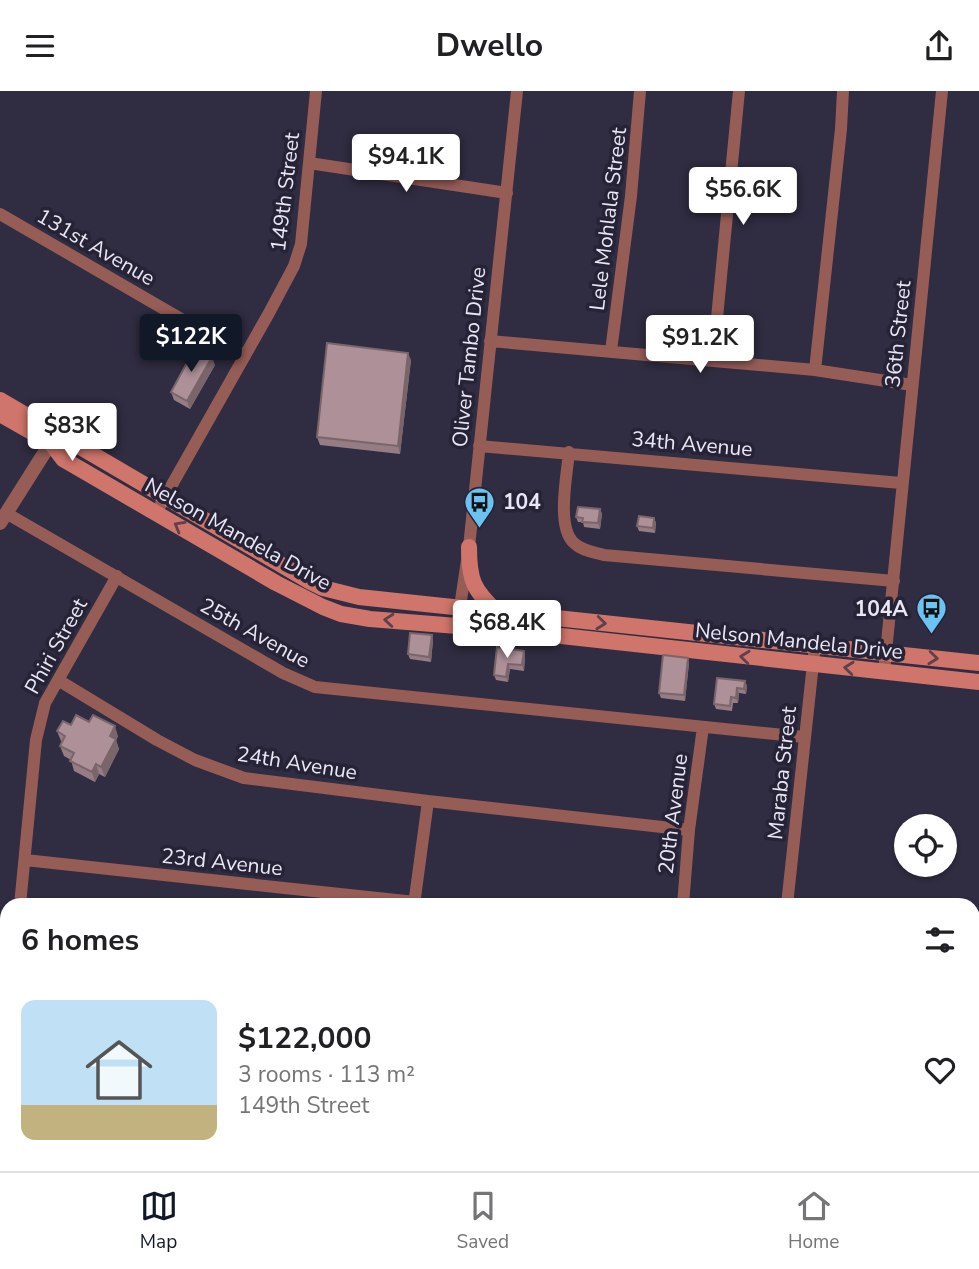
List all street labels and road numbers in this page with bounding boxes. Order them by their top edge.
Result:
street label: Lele Mohlala Street [583,125,633,312]
street label: 149th Street [264,130,306,253]
street label: 131st Avenue [32,202,160,292]
street label: Oliver Tambo Drive [446,265,492,449]
street label: 36th Street [878,279,918,389]
street label: 34th Avenue [630,425,754,463]
street label: Nelson Mandela Drive [140,471,336,597]
street label: 25th Avenue [195,591,315,675]
street label: Phiri Street [18,593,94,699]
street label: Nelson Mandela Drive [694,616,904,666]
street label: Maraba Street [761,704,803,841]
street label: 24th Avenue [235,740,359,786]
street label: 20th Avenue [652,752,694,876]
street label: 23rd Avenue [160,842,284,882]

